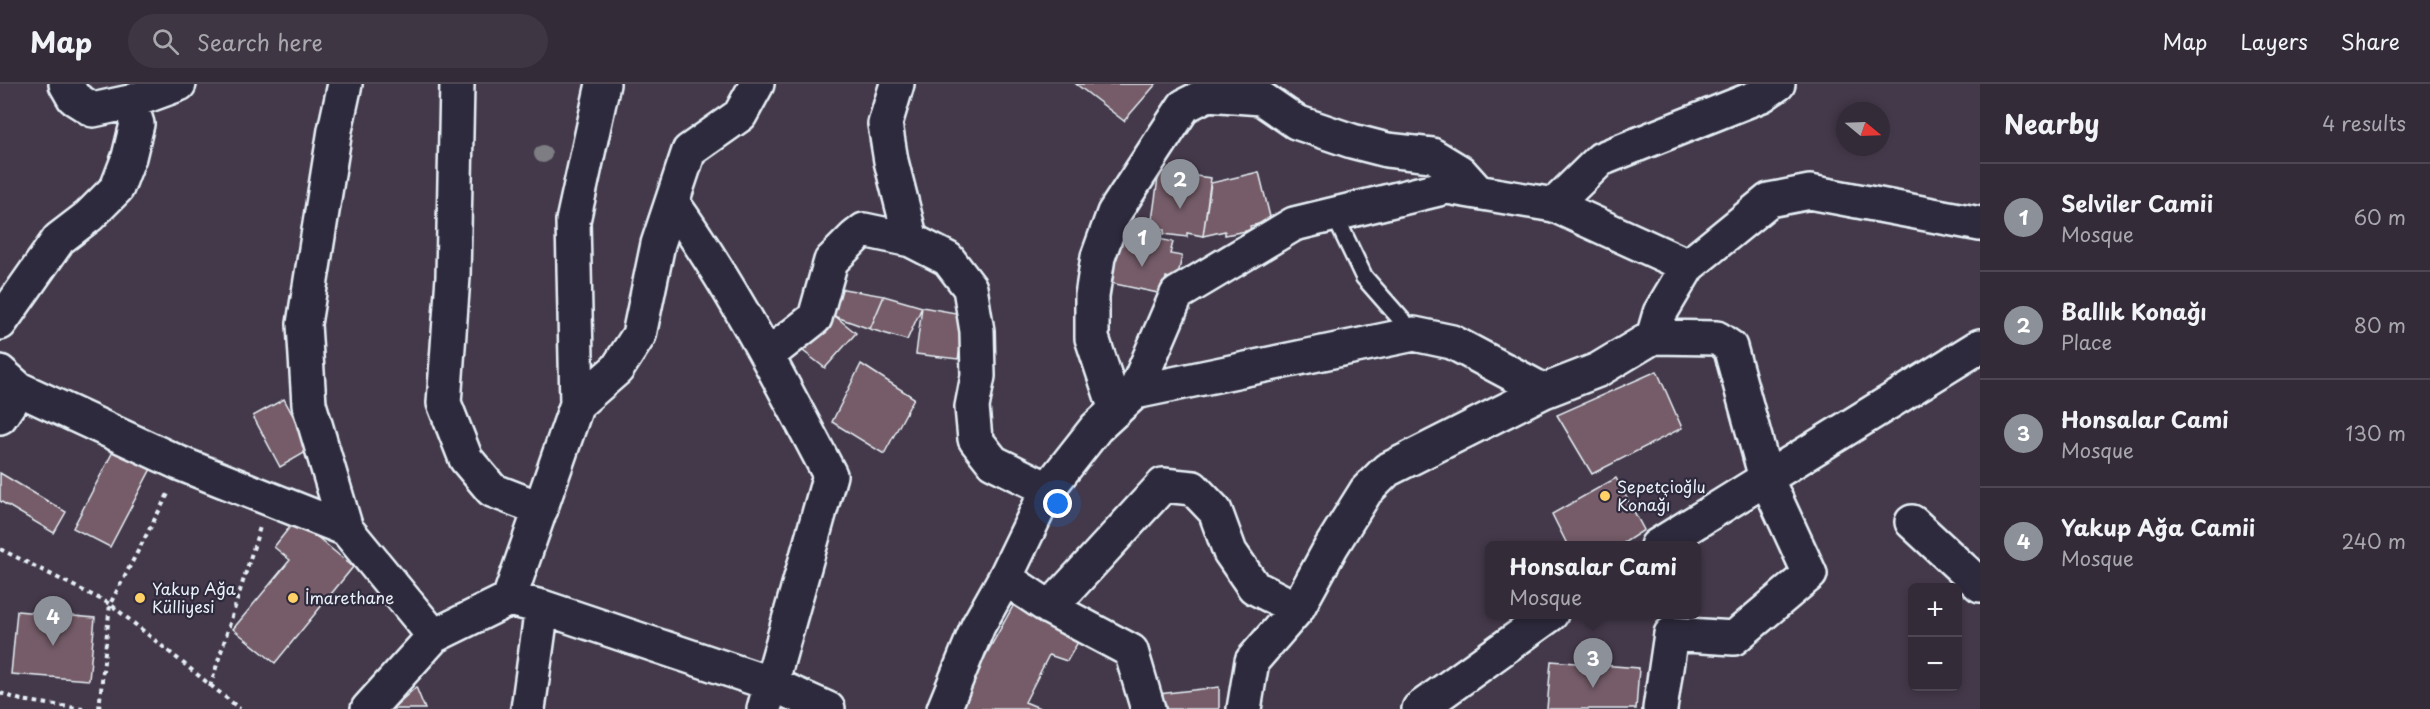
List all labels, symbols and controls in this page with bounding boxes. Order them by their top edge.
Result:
search box [128,14,548,68]
text: Map [30,20,92,63]
icon: search [149,25,182,58]
text: Search here [197,25,323,58]
text: Map [2163,25,2207,57]
text: Layers [2240,25,2308,57]
text: Share [2341,25,2400,57]
north arrow [1836,102,1890,156]
text: Nearby [2004,104,2099,143]
text: 4 results [2322,108,2406,138]
pin: 2 [1160,160,1200,209]
text: Selviler Camii [2061,186,2213,219]
text: 1 [2019,202,2028,232]
text: 60 m [2354,202,2406,232]
pin: 1 [1122,218,1162,267]
text: Mosque [2061,219,2134,249]
text: Ballık Konağı [2061,294,2206,327]
text: 2 [2016,310,2031,340]
text: 80 m [2354,310,2406,340]
text: Place [2061,327,2112,357]
text: Honsalar Cami [2061,402,2229,435]
text: 3 [2017,418,2030,448]
text: 130 m [2346,418,2406,448]
text: Mosque [2061,435,2134,465]
place label: Sepetçioğlu Konağı [1617,474,1706,516]
your location [1043,489,1072,518]
marker: Sepetçioğlu Konağı [1598,489,1612,503]
text: Yakup Ağa Camii [2061,510,2255,543]
text: 4 [2017,526,2030,556]
text: 240 m [2341,526,2406,556]
popup [1485,541,1701,619]
text: Mosque [2061,543,2134,573]
text: Honsalar Cami [1509,549,1677,582]
place label: Yakup Ağa Külliyesi [152,576,236,618]
text: Mosque [1509,582,1582,612]
map controls [1908,583,1962,691]
button: + [1908,583,1962,637]
place label: İmarethane [305,585,394,609]
marker: Yakup Ağa Külliyesi [133,591,147,605]
marker: İmarethane [286,591,300,605]
pin: 4 [34,596,72,646]
button: − [1908,637,1962,691]
pin: 3 [1574,638,1612,688]

